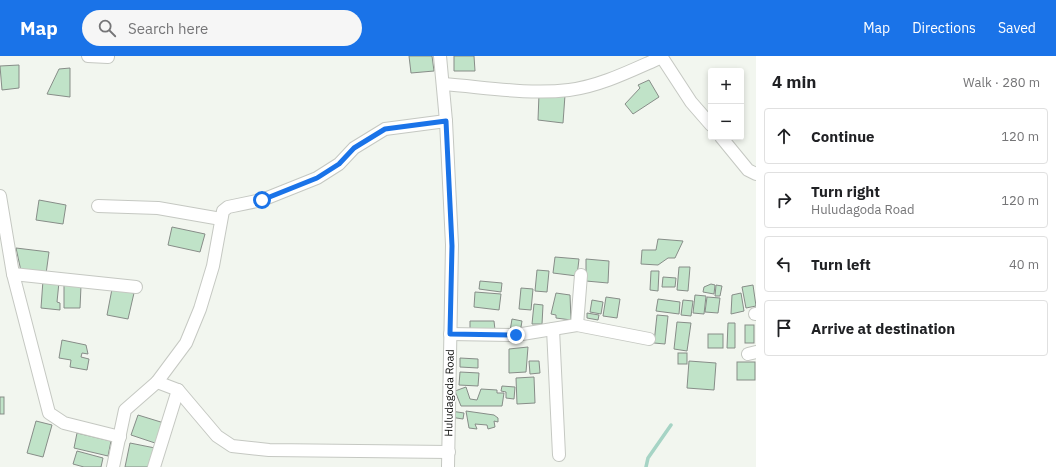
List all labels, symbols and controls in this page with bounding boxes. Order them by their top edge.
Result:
search box [82,10,362,46]
text: Map [20,16,58,40]
icon: search [96,17,118,39]
text: Search here [128,19,208,38]
text: Map [863,19,890,37]
text: Directions [912,19,976,37]
text: Saved [998,19,1036,37]
map controls [708,68,744,140]
button: + [708,68,744,104]
text: 4 min [772,71,816,93]
text: Walk · 280 m [963,74,1040,91]
button: − [708,104,744,140]
icon: ahead [773,125,795,147]
text: Continue [811,127,875,146]
text: 120 m [1001,128,1039,145]
text: Turn right [811,182,880,201]
icon: right [773,189,795,211]
route start [253,191,271,209]
text: 120 m [1001,192,1039,209]
text: Huludagoda Road [811,201,914,218]
icon: left [773,253,795,275]
text: Turn left [811,255,871,274]
text: 40 m [1009,256,1039,273]
icon: arrive [773,317,795,339]
text: Arrive at destination [811,319,955,338]
route end [507,326,525,344]
street label: Huludagoda Road [441,349,457,437]

